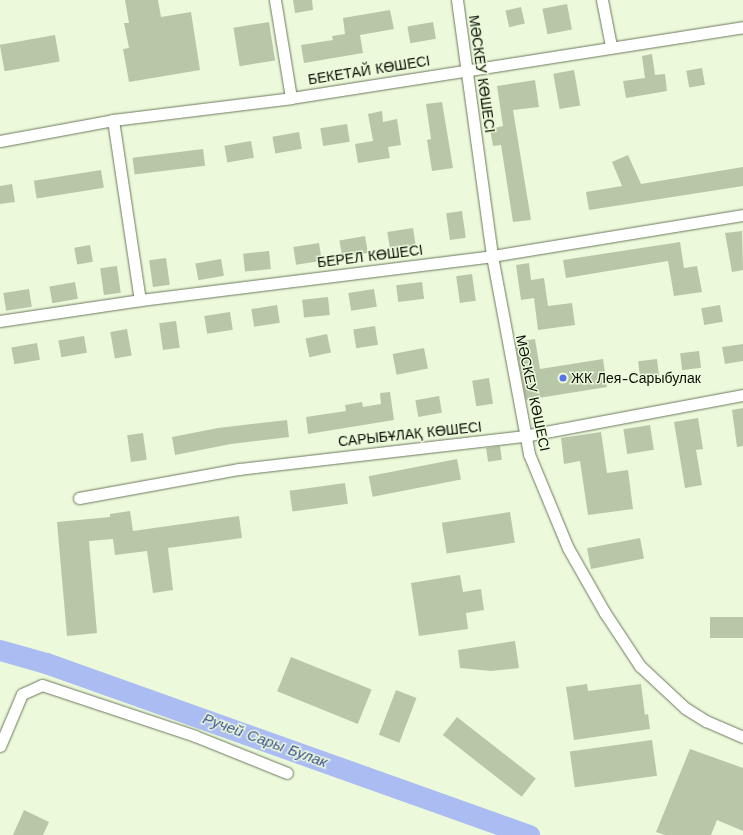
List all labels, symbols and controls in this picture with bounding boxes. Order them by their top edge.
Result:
street label: МӘСКЕУ КӨШЕСІ [465,14,499,134]
street label: БЕКЕТАЙ КӨШЕСІ [307,52,431,88]
street label: БЕРЕЛ КӨШЕСІ [316,241,424,271]
street label: МӘСКЕУ КӨШЕСІ [512,333,554,453]
place label: ЖК Лея-Сарыбулак [571,370,701,386]
marker: ЖК Лея-Сарыбулак [558,373,568,383]
street label: САРЫБҰЛАҚ КӨШЕСІ [337,418,483,450]
water label: Ручей Сары Булак [200,710,330,772]

